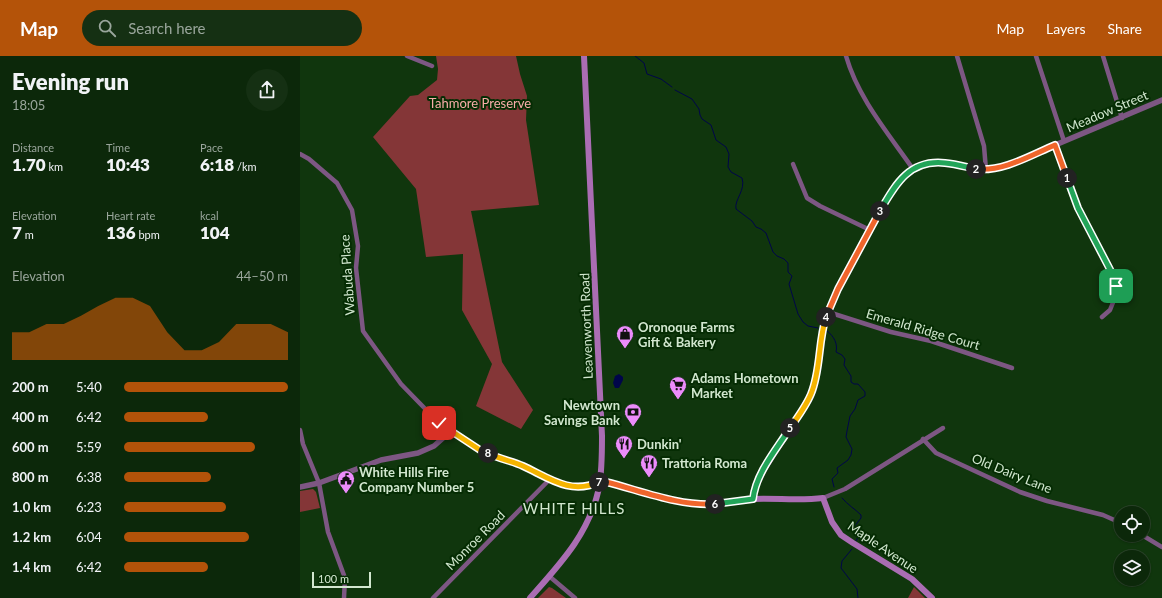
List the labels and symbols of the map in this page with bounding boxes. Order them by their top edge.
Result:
street label: Meadow Street [1064,86,1151,135]
park label: Tahmore Preserve [429,95,531,111]
pin: 2 [966,159,986,179]
pin: 1 [1057,168,1077,188]
pin: 3 [870,201,890,221]
street label: Wabuda Place [336,234,358,316]
pin [1099,269,1133,303]
street label: Leavenworth Road [576,273,596,379]
street label: Emerald Ridge Court [864,305,982,353]
pin: 4 [816,307,836,327]
place label: Oronoque Farms Gift & Bakery [638,319,735,350]
shop icon: Oronoque Farms Gift & Bakery [615,324,635,349]
place label: Adams Hometown Market [690,370,799,401]
supermarket icon: Adams Hometown Market [668,375,688,400]
place label: Newtown Savings Bank [544,397,620,428]
bank icon: Newtown Savings Bank [623,402,643,427]
pin [422,406,456,440]
pin: 5 [780,418,800,438]
restaurant icon: Dunkin' [614,434,634,459]
place label: Dunkin' [637,436,682,452]
pin: 8 [478,443,498,463]
street label: Old Dairy Lane [970,450,1055,496]
restaurant icon: Trattoria Roma [639,453,659,478]
place label: Trattoria Roma [662,455,747,471]
place label: White Hills Fire Company Number 5 [359,464,474,495]
public building icon: White Hills Fire Company Number 5 [336,469,356,494]
pin: 7 [589,472,609,492]
pin: 6 [705,494,725,514]
district label: WHITE HILLS [523,499,625,517]
street label: Monroe Road [442,507,508,573]
street label: Maple Avenue [845,518,921,576]
scale bar [312,570,371,589]

